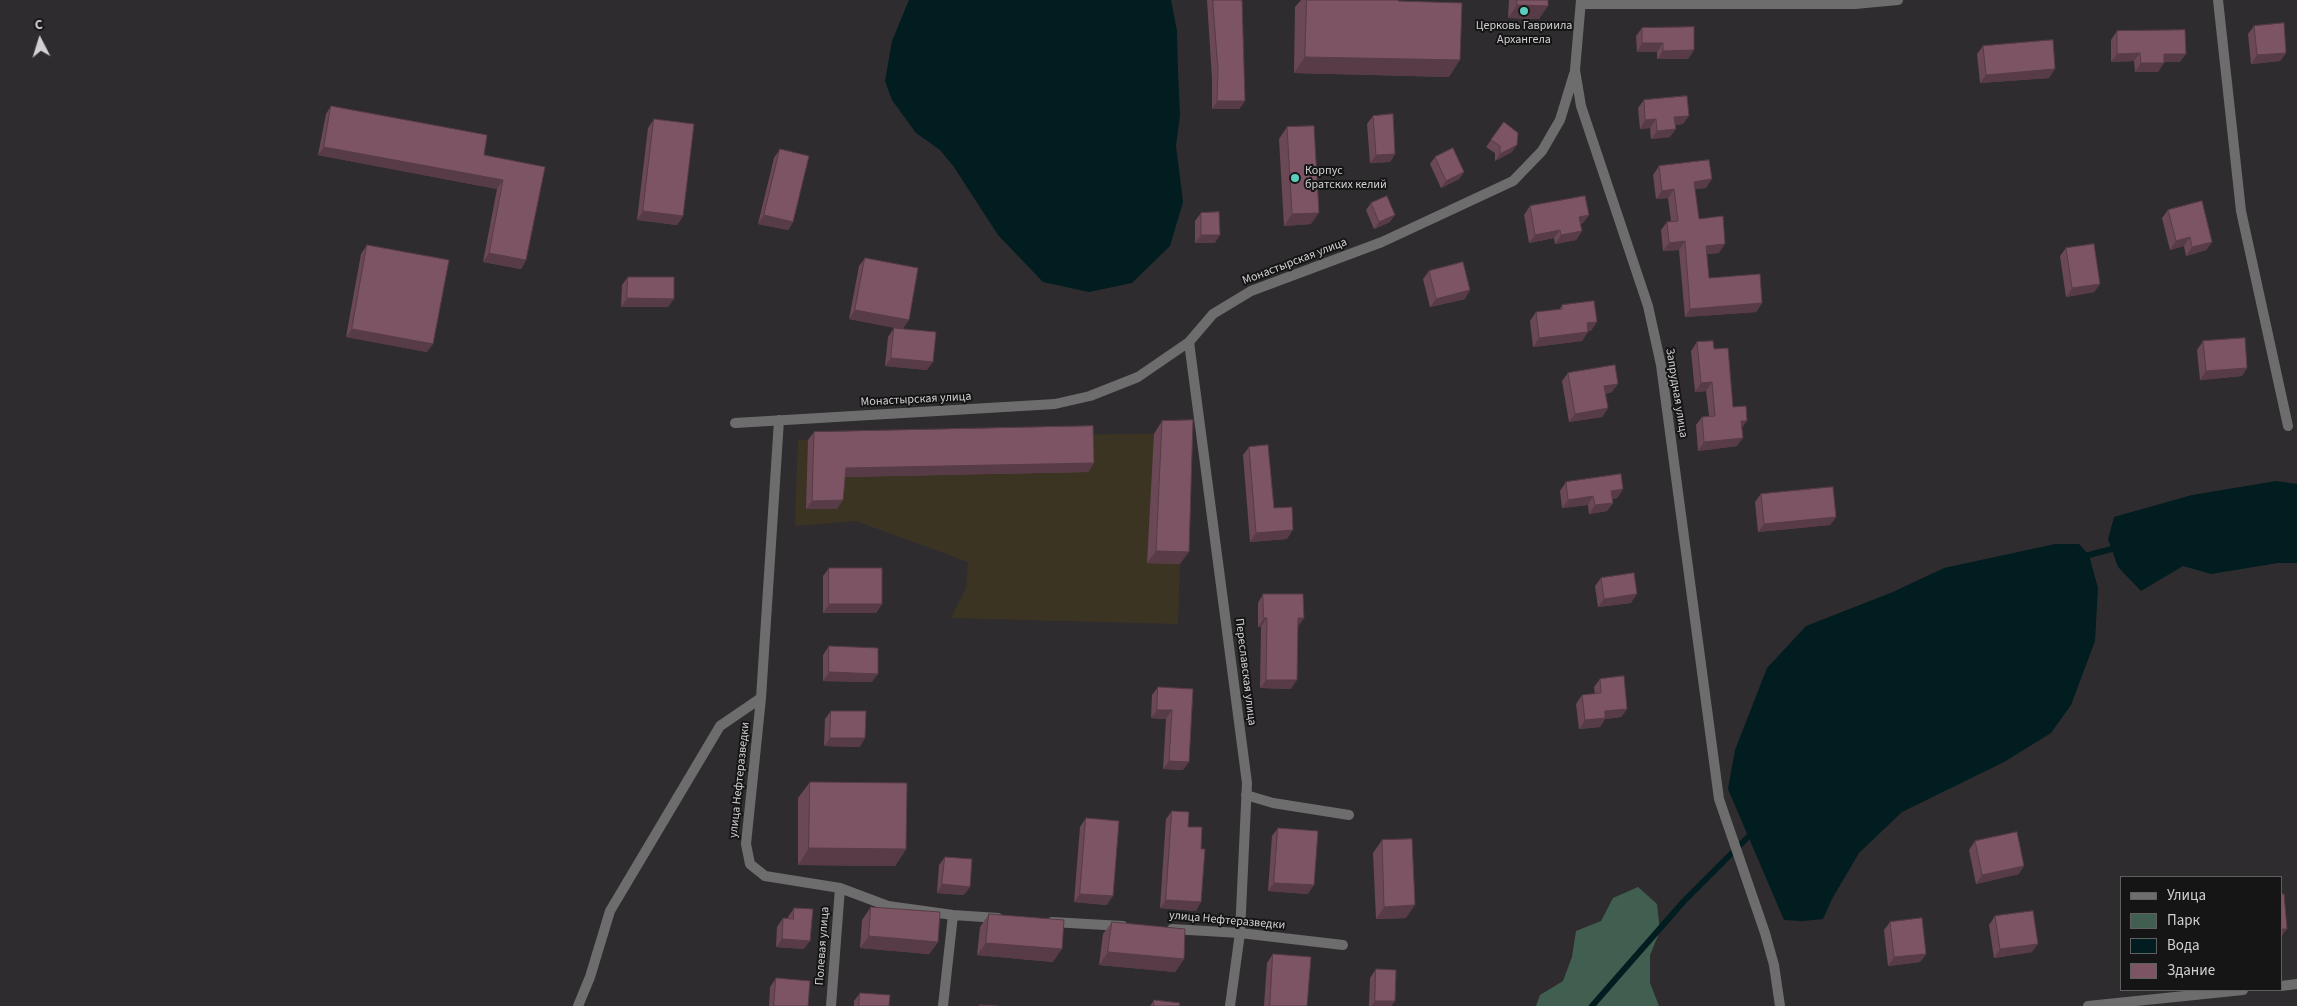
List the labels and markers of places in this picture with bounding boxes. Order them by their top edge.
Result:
marker: Церковь Гавриила Архангела [1518,5,1530,17]
place label: Церковь Гавриила Архангела [1476,19,1572,47]
place label: Корпус братских келий [1305,164,1387,192]
marker: Корпус братских келий [1289,172,1301,184]

